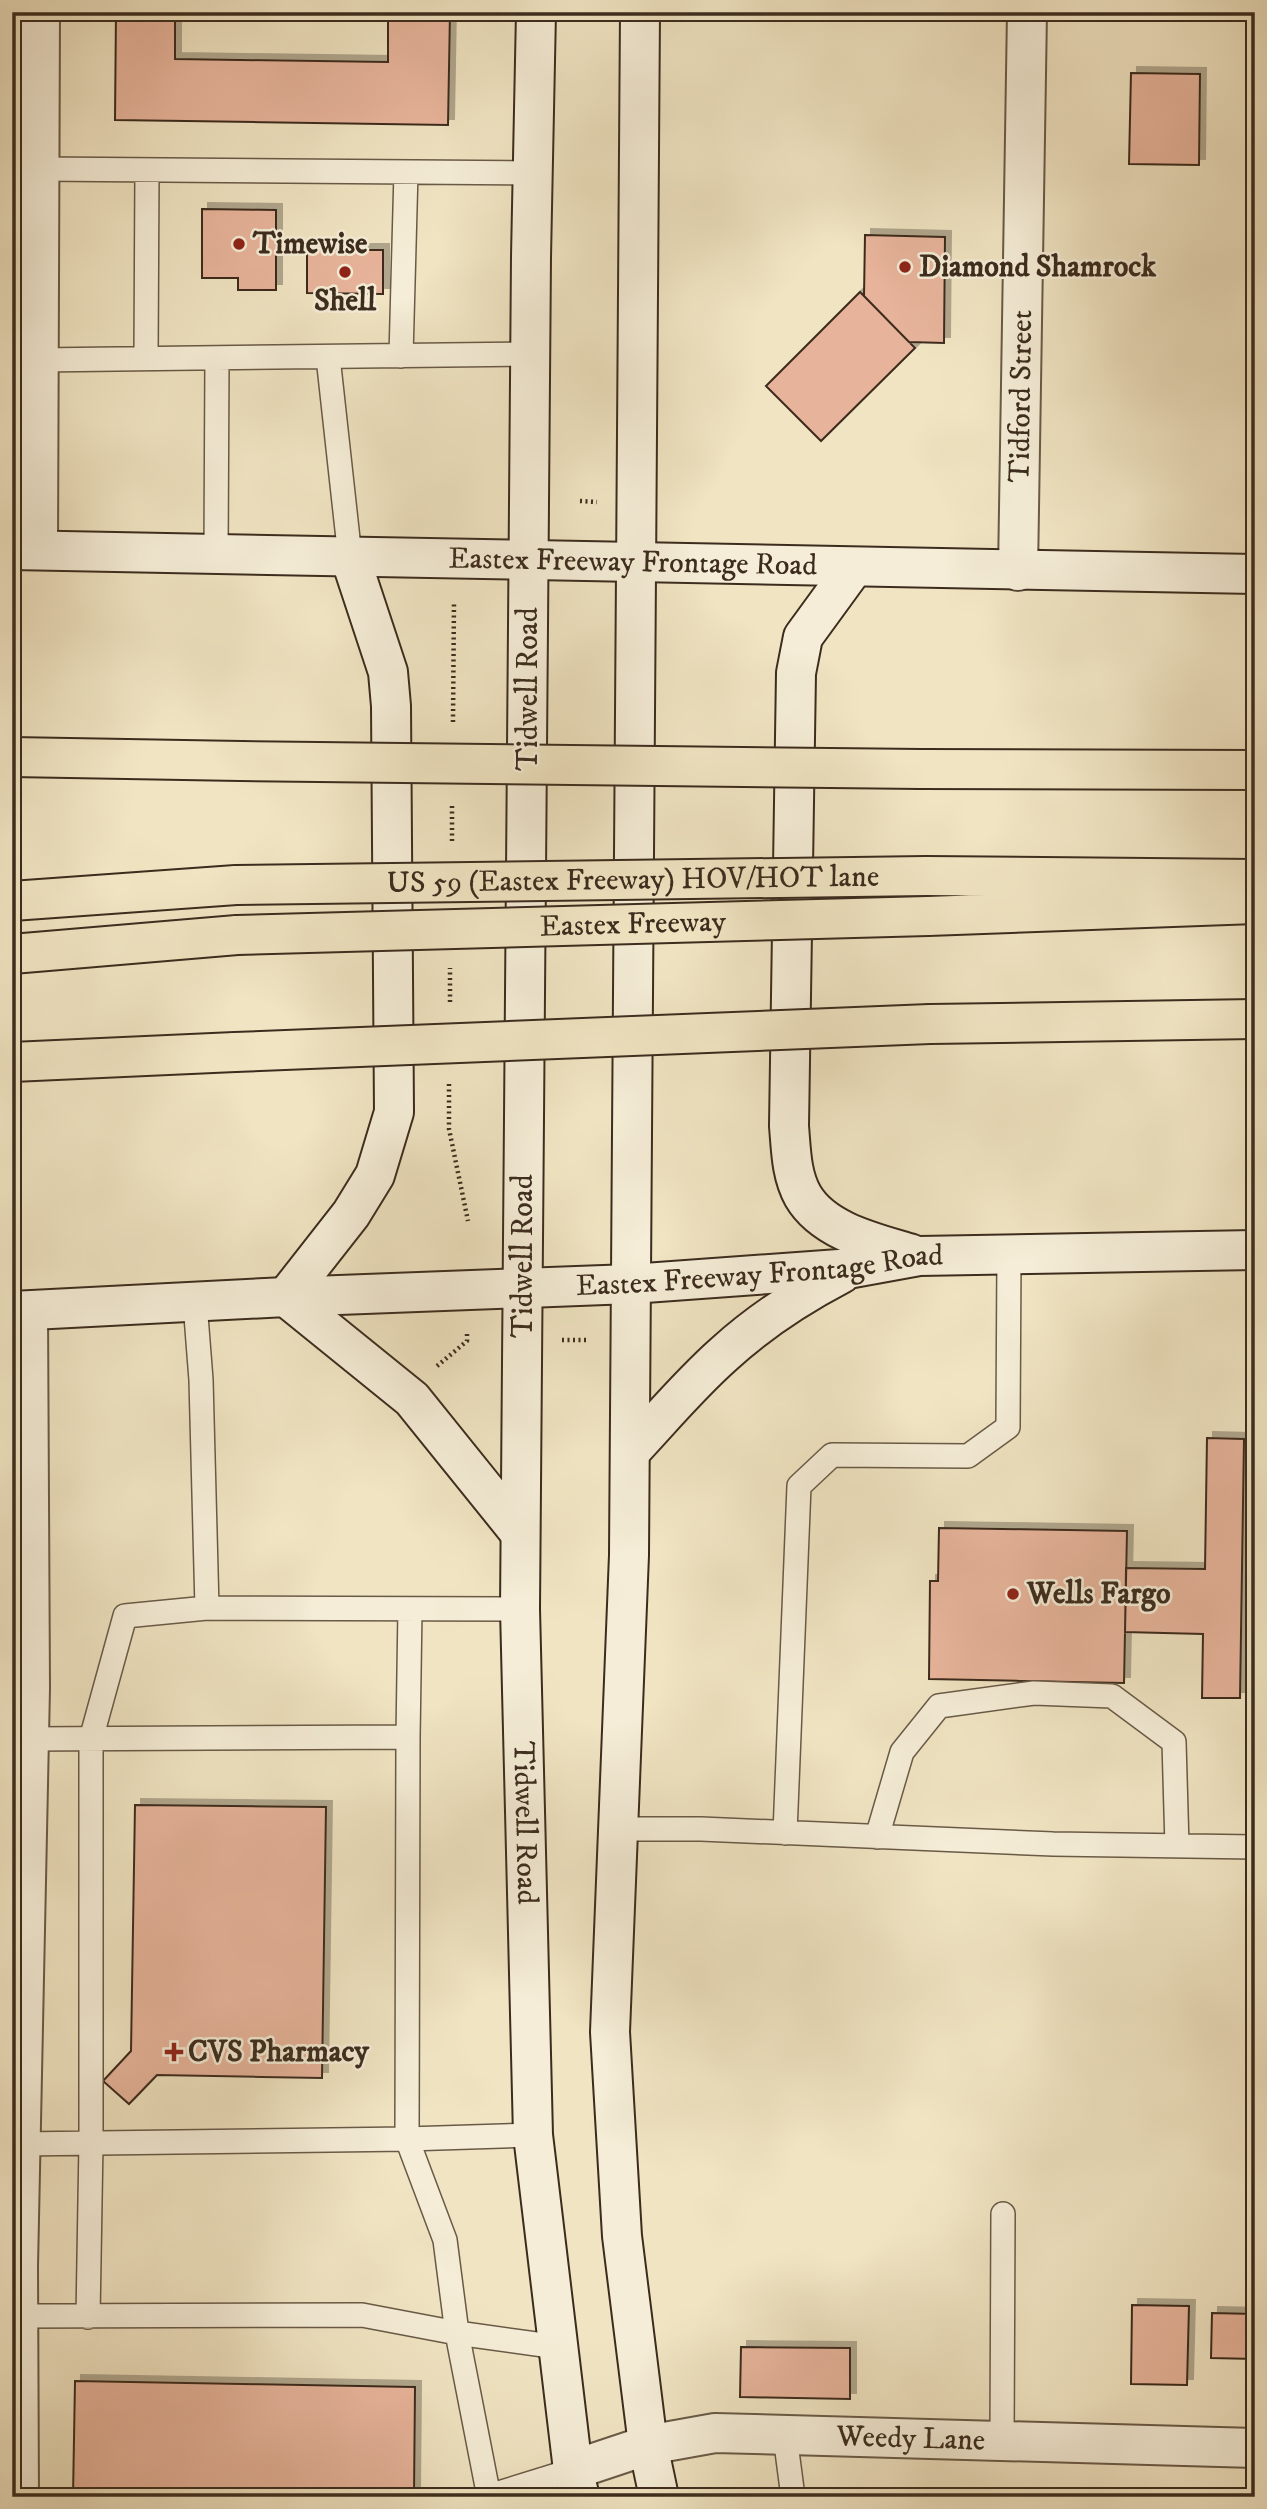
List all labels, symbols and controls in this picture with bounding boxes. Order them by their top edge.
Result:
place label: Timewise [252,226,368,263]
marker: Timewise [231,236,247,252]
place label: Diamond Shamrock [919,249,1157,286]
marker: Diamond Shamrock [897,259,913,275]
marker: Shell [337,264,353,280]
place label: Shell [314,283,377,320]
street label: Tidford Street [1001,309,1041,483]
street label: Eastex Freeway Frontage Road [448,540,818,584]
street label: Tidwell Road [510,607,547,771]
street label: US 59 (Eastex Freeway) HOV/HOT lane [386,858,879,902]
street label: Eastex Freeway [539,903,727,945]
street label: Tidwell Road [505,1174,542,1338]
street label: Eastex Freeway Frontage Road [575,1237,943,1305]
place label: Wells Fargo [1026,1576,1171,1613]
marker: Wells Fargo [1005,1586,1021,1602]
street label: Tidwell Road [505,1741,546,1905]
place label: CVS Pharmacy [188,2034,369,2071]
marker: CVS Pharmacy [166,2044,182,2060]
street label: Weedy Lane [835,2418,986,2459]

